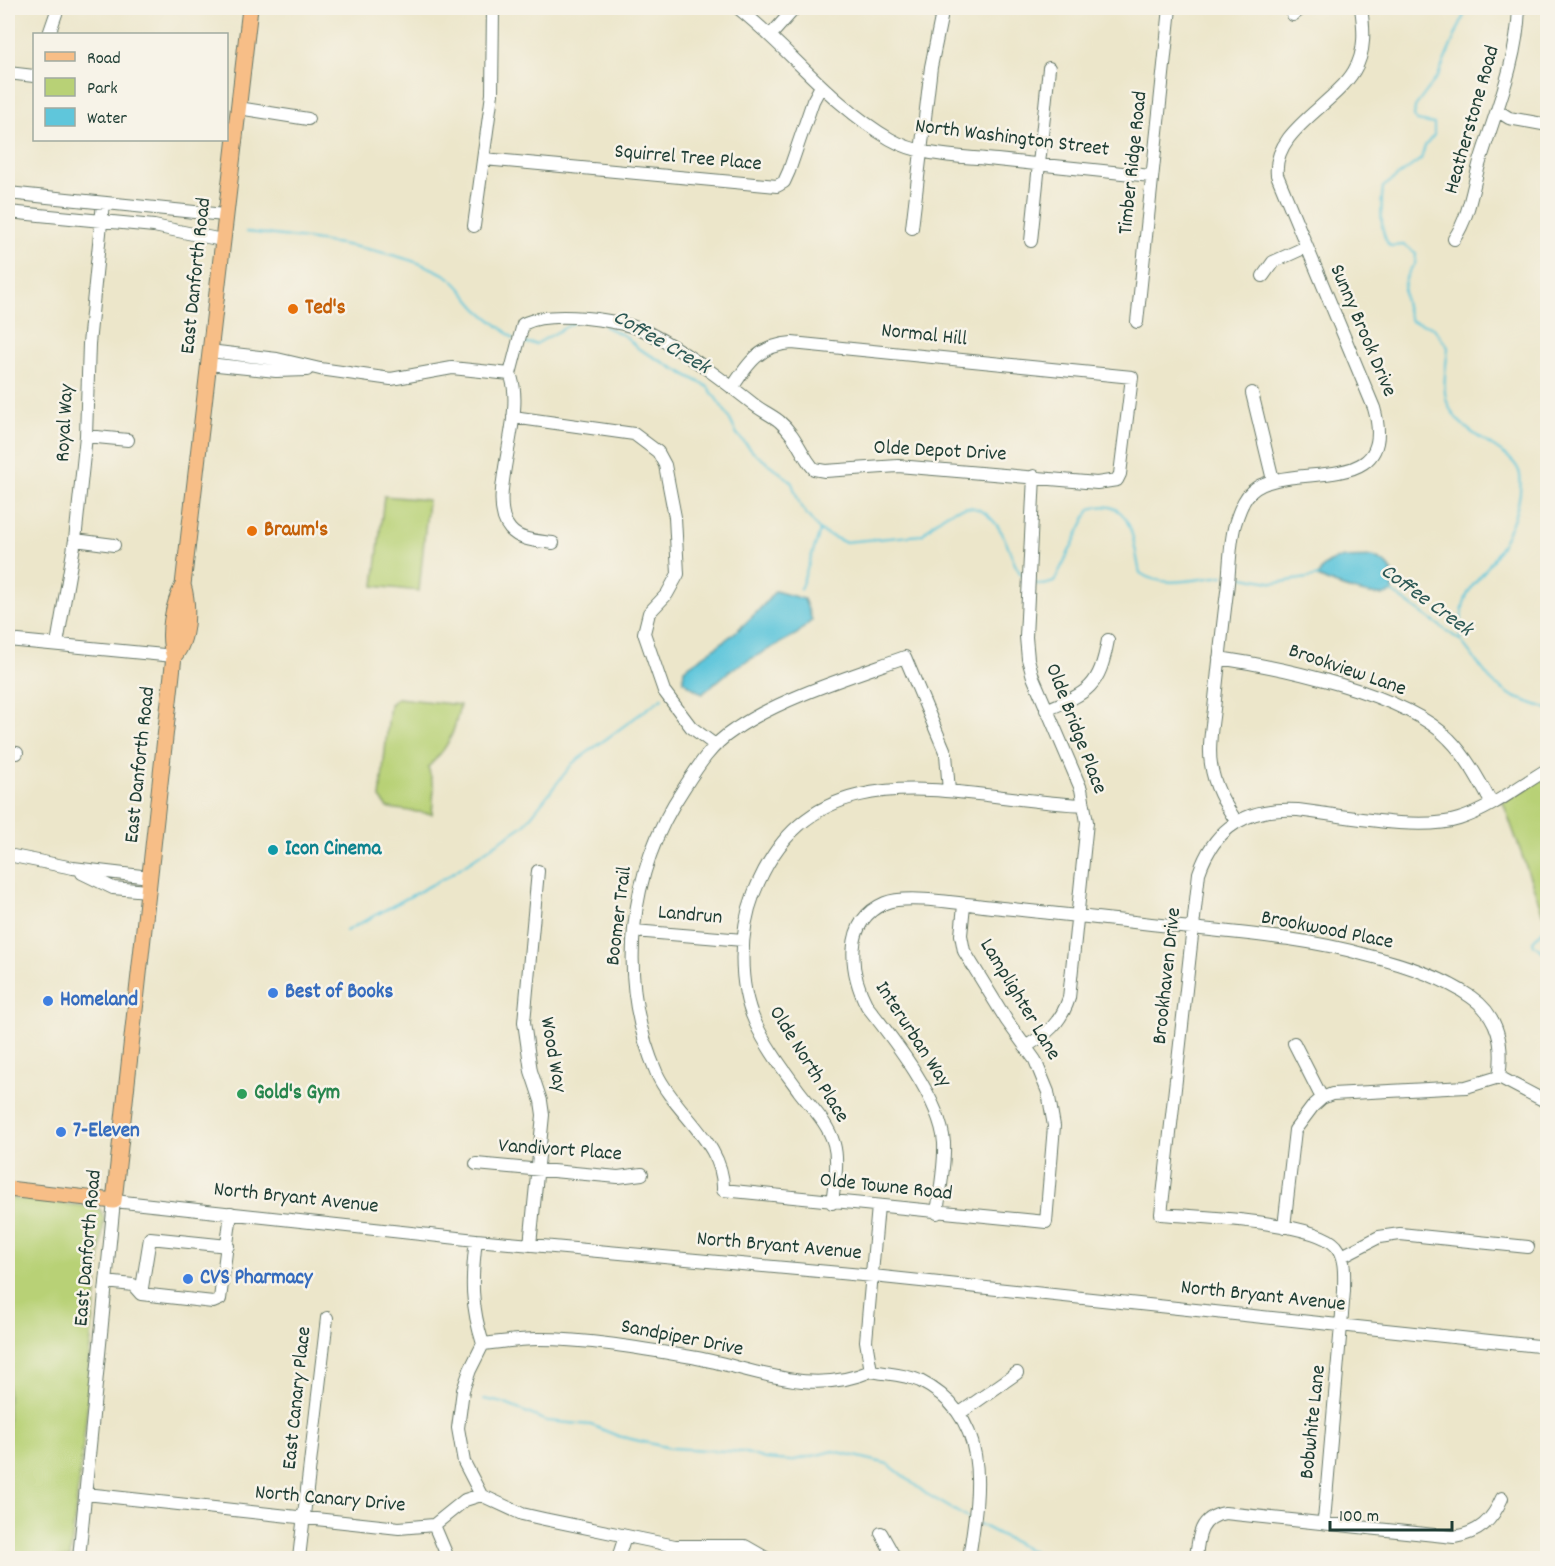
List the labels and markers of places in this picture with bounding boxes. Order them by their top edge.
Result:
place label: Ted's [305,294,346,324]
marker: Ted's [286,302,300,316]
place label: Braum's [264,516,328,546]
marker: Braum's [245,524,259,538]
place label: Icon Cinema [285,835,382,865]
marker: Icon Cinema [266,843,280,857]
place label: Best of Books [285,978,393,1008]
place label: Homeland [60,986,138,1016]
marker: Best of Books [266,986,280,1000]
marker: Homeland [41,994,55,1008]
place label: Gold's Gym [254,1079,340,1109]
marker: Gold's Gym [235,1087,249,1101]
place label: 7-Eleven [73,1117,140,1147]
marker: 7-Eleven [54,1125,68,1139]
place label: CVS Pharmacy [200,1264,314,1294]
marker: CVS Pharmacy [181,1272,195,1286]

